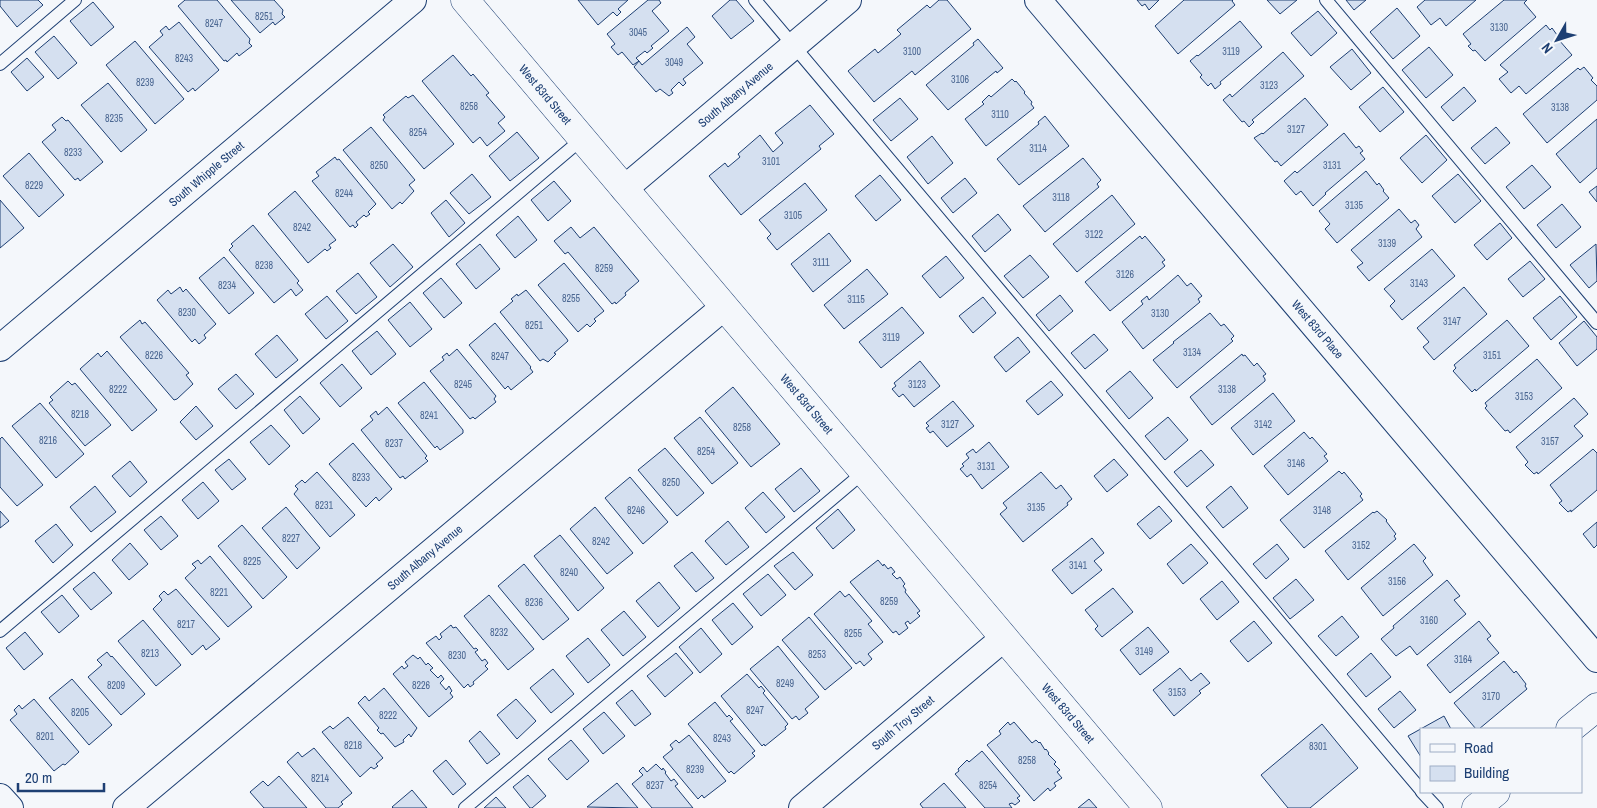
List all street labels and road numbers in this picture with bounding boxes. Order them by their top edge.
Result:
street label: South Albany Avenue [695,59,777,131]
street label: West 83rd Street [515,61,575,128]
street label: South Whipple Street [165,138,248,210]
street label: West 83rd Place [1288,297,1347,362]
street label: West 83rd Street [777,371,837,438]
street label: South Albany Avenue [384,521,466,594]
street label: West 83rd Street [1038,680,1098,747]
street label: South Troy Street [868,692,938,754]

